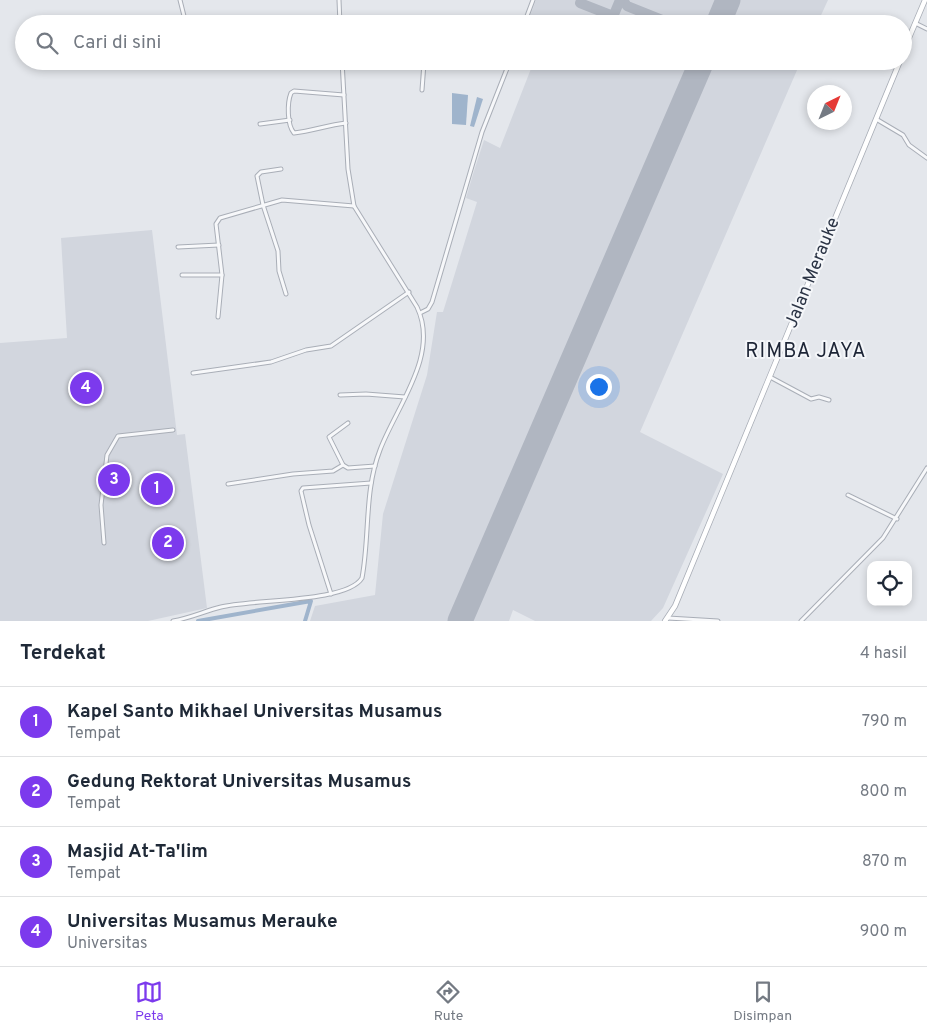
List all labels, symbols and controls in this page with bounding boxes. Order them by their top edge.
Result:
search box [15,15,912,70]
icon: search [33,29,61,57]
text: Cari di sini [73,31,161,55]
north arrow [807,85,852,130]
street label: Jalan Merauke [780,214,846,332]
district label: RIMBA JAYA [745,339,867,365]
pin: 4 [70,369,102,407]
your location [586,374,612,400]
pin: 3 [98,461,130,499]
pin: 1 [141,470,173,508]
pin: 2 [152,524,184,562]
map controls [867,561,912,606]
button: locate [867,561,912,606]
text: Terdekat [20,640,106,667]
text: 4 hasil [860,644,907,664]
text: Kapel Santo Mikhael Universitas Musamus [67,700,442,724]
text: 1 [33,712,39,732]
text: 790 m [862,712,907,732]
text: Tempat [67,724,121,744]
text: Gedung Rektorat Universitas Musamus [67,770,411,794]
text: 2 [31,782,41,802]
text: 800 m [860,782,907,802]
text: Tempat [67,794,121,814]
text: Masjid At-Ta'lim [67,840,208,864]
text: 3 [31,852,41,872]
text: 870 m [862,852,907,872]
text: Tempat [67,864,121,884]
text: Universitas Musamus Merauke [67,910,338,934]
text: 4 [31,922,41,942]
text: 900 m [860,922,907,942]
text: Universitas [67,934,147,954]
tab: Peta [135,978,164,1025]
tab: Rute [434,978,463,1025]
tab: Disimpan [733,978,792,1025]

